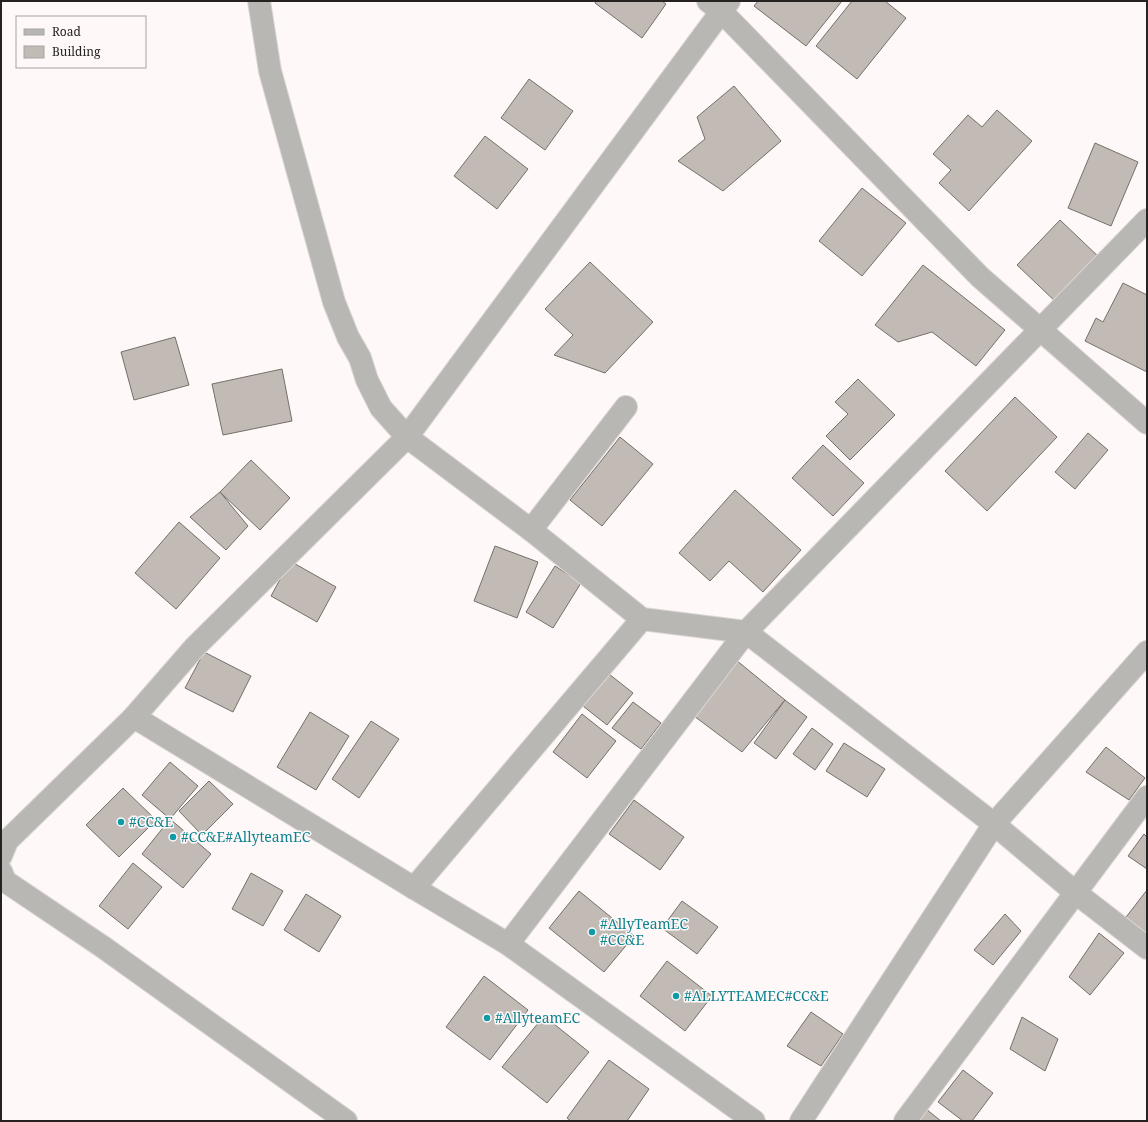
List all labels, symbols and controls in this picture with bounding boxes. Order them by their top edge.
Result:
legend [16,16,146,68]
text: Road [52,23,82,40]
text: Building [52,43,101,60]
place label: #CC&E [129,812,173,831]
marker: #CC&E [116,817,126,827]
place label: #CC&E#AllyteamEC [181,827,311,846]
marker: #CC&E#AllyteamEC [168,832,178,842]
place label: #AllyTeamEC #CC&E [600,914,688,949]
marker: #AllyTeamEC #CC&E [587,927,597,937]
place label: #ALLYTEAMEC#CC&E [684,986,829,1005]
marker: #ALLYTEAMEC#CC&E [671,991,681,1001]
place label: #AllyteamEC [495,1008,581,1027]
marker: #AllyteamEC [482,1013,492,1023]

